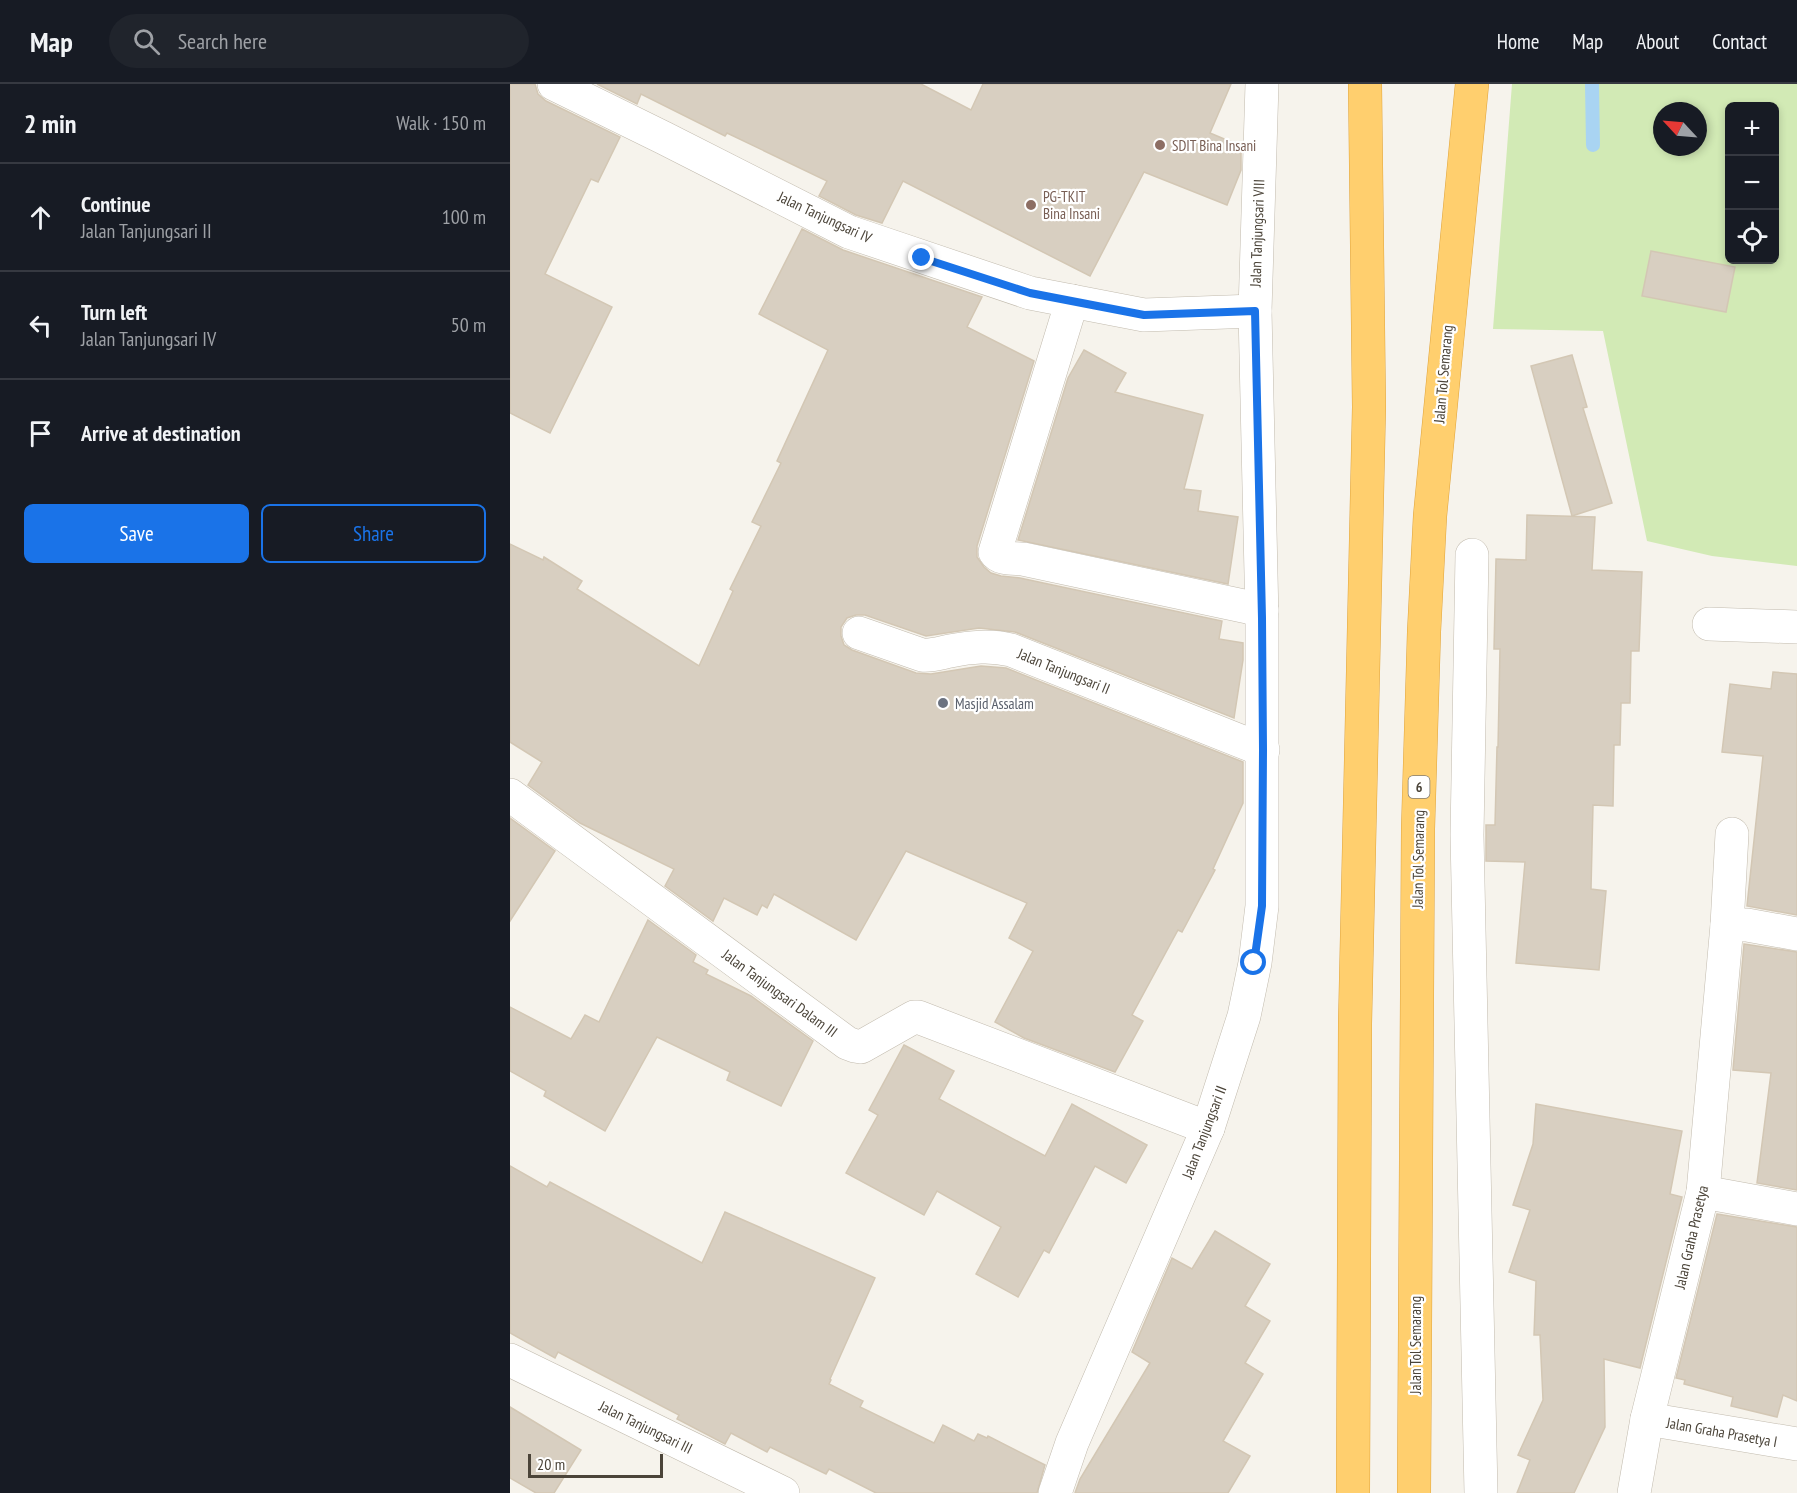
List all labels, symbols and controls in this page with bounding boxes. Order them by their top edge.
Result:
search box [109,14,529,68]
text: Map [30,23,73,60]
icon: search [130,25,163,58]
text: Search here [178,27,267,55]
text: Home [1497,28,1539,55]
text: Map [1572,28,1603,55]
text: About [1636,28,1679,55]
text: Contact [1712,28,1767,55]
north arrow [1653,102,1707,156]
map controls [1725,102,1779,264]
button: + [1725,102,1779,156]
text: 2 min [24,107,77,140]
text: Walk · 150 m [396,110,486,136]
place label: SDIT Bina Insani [1172,136,1256,155]
marker: SDIT Bina Insani [1153,138,1167,152]
button: − [1725,156,1779,210]
street label: Jalan Tanjungsari VIII [1246,179,1268,288]
street label: Jalan Tanjungsari IV [774,187,875,247]
place label: PG-TKIT Bina Insani [1043,187,1100,223]
text: Continue [81,190,151,218]
marker: PG-TKIT Bina Insani [1024,198,1038,212]
icon: ahead [24,201,57,234]
text: 100 m [442,204,486,230]
button: locate [1725,210,1779,264]
text: Jalan Tanjungsari II [81,218,212,244]
route end [908,244,934,270]
text: Turn left [81,298,147,326]
icon: left [24,309,57,342]
text: 50 m [451,312,486,338]
street label: Jalan Tol Semarang [1429,324,1457,425]
text: Jalan Tanjungsari IV [81,326,216,352]
icon: arrive [24,417,57,450]
text: Arrive at destination [81,419,241,447]
button: Save [24,504,249,563]
button: Share [261,504,486,563]
street label: Jalan Tanjungsari II [1014,643,1113,698]
place label: Masjid Assalam [955,694,1034,713]
marker: Masjid Assalam [936,696,950,710]
road number: 6 [1408,776,1430,798]
street label: Jalan Tol Semarang [1408,810,1428,909]
street label: Jalan Tanjungsari Dalam III [718,944,841,1041]
route start [1240,949,1266,975]
street label: Jalan Tanjungsari II [1177,1083,1230,1182]
street label: Jalan Graha Prasetya [1670,1183,1712,1292]
street label: Jalan Tol Semarang [1406,1296,1425,1395]
street label: Jalan Tanjungsari III [595,1396,696,1458]
street label: Jalan Graha Prasetya I [1664,1413,1779,1451]
scale bar [528,1451,663,1478]
text: 20 m [537,1454,565,1474]

